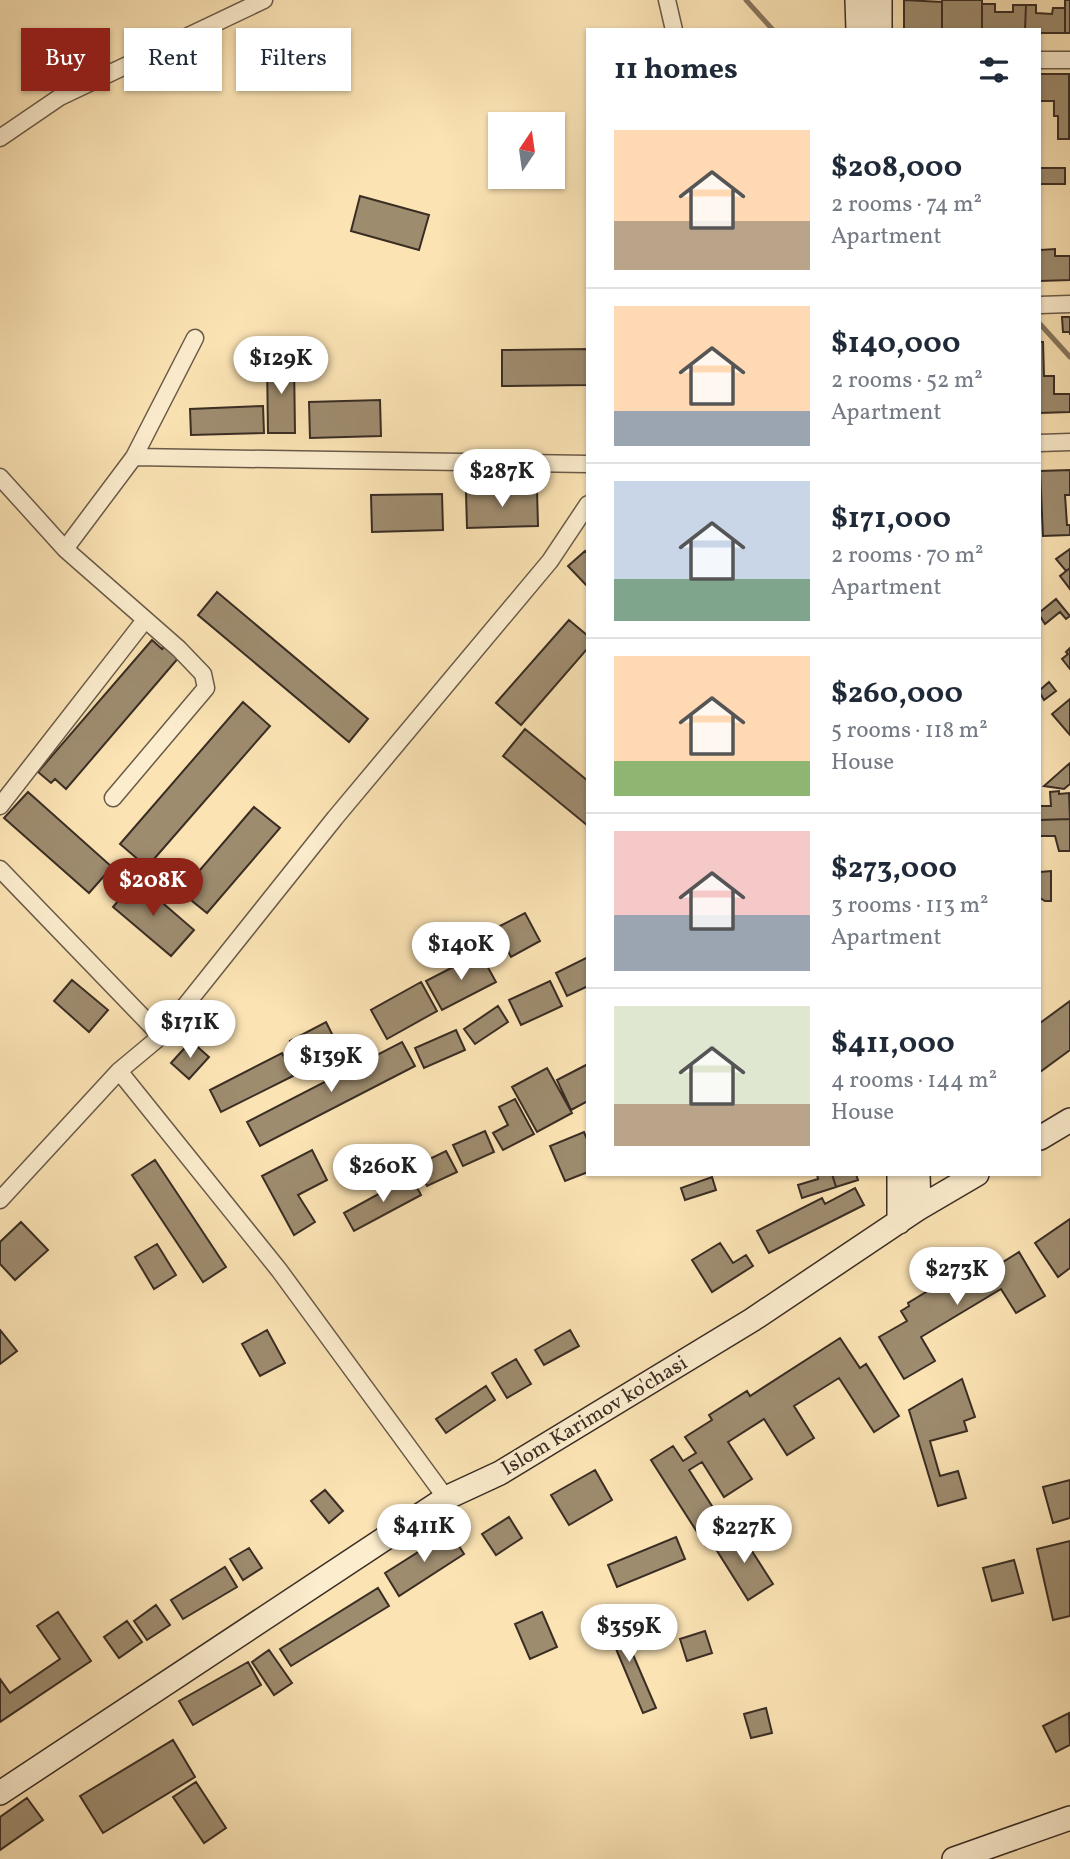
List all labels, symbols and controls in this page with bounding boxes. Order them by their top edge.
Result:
chip: Buy [21,28,110,91]
chip: Rent [124,28,222,91]
chip: Filters [236,28,351,91]
text: 11 homes [614,49,738,91]
icon: filters [975,51,1013,89]
north arrow [488,112,565,189]
map controls [488,112,565,189]
text: $208,000 [831,147,962,189]
icon: home [670,158,754,242]
text: 2 rooms · 74 m² [831,189,982,221]
text: Apartment [831,221,942,253]
text: $140,000 [831,323,961,365]
icon: home [670,334,754,418]
pin: $129K [232,336,330,396]
text: $129K [249,343,313,375]
text: 2 rooms · 52 m² [831,365,983,397]
text: Apartment [831,397,942,429]
pin: $287K [453,449,551,509]
text: $287K [470,456,534,488]
text: $171,000 [831,498,951,540]
icon: home [670,509,754,593]
text: 2 rooms · 70 m² [831,540,984,572]
text: Apartment [831,572,942,604]
text: $260,000 [831,673,963,715]
icon: home [670,684,754,768]
text: 5 rooms · 118 m² [831,715,988,747]
text: House [831,747,894,779]
text: $273,000 [831,848,957,890]
pin: $208K [104,858,202,918]
icon: home [670,859,754,943]
text: $208K [119,865,187,897]
text: 3 rooms · 113 m² [831,890,989,922]
pin: $140K [412,922,510,982]
text: Apartment [831,922,942,954]
text: $140K [428,929,494,961]
pin: $171K [141,1000,239,1060]
text: $171K [161,1007,219,1039]
text: $411,000 [831,1023,955,1065]
pin: $139K [282,1034,380,1094]
icon: home [670,1034,754,1118]
text: $139K [300,1041,362,1073]
text: 4 rooms · 144 m² [831,1065,997,1097]
text: House [831,1097,894,1129]
pin: $260K [334,1144,432,1204]
text: $260K [349,1151,417,1183]
pin: $273K [908,1248,1006,1307]
text: $273K [925,1254,989,1286]
street label: Islom Karimov ko'chasi [496,1349,693,1483]
pin: $411K [375,1504,473,1564]
pin: $227K [695,1506,793,1565]
text: $411K [393,1511,455,1543]
text: $227K [712,1512,776,1544]
pin: $359K [580,1604,678,1664]
text: $359K [597,1611,661,1643]

